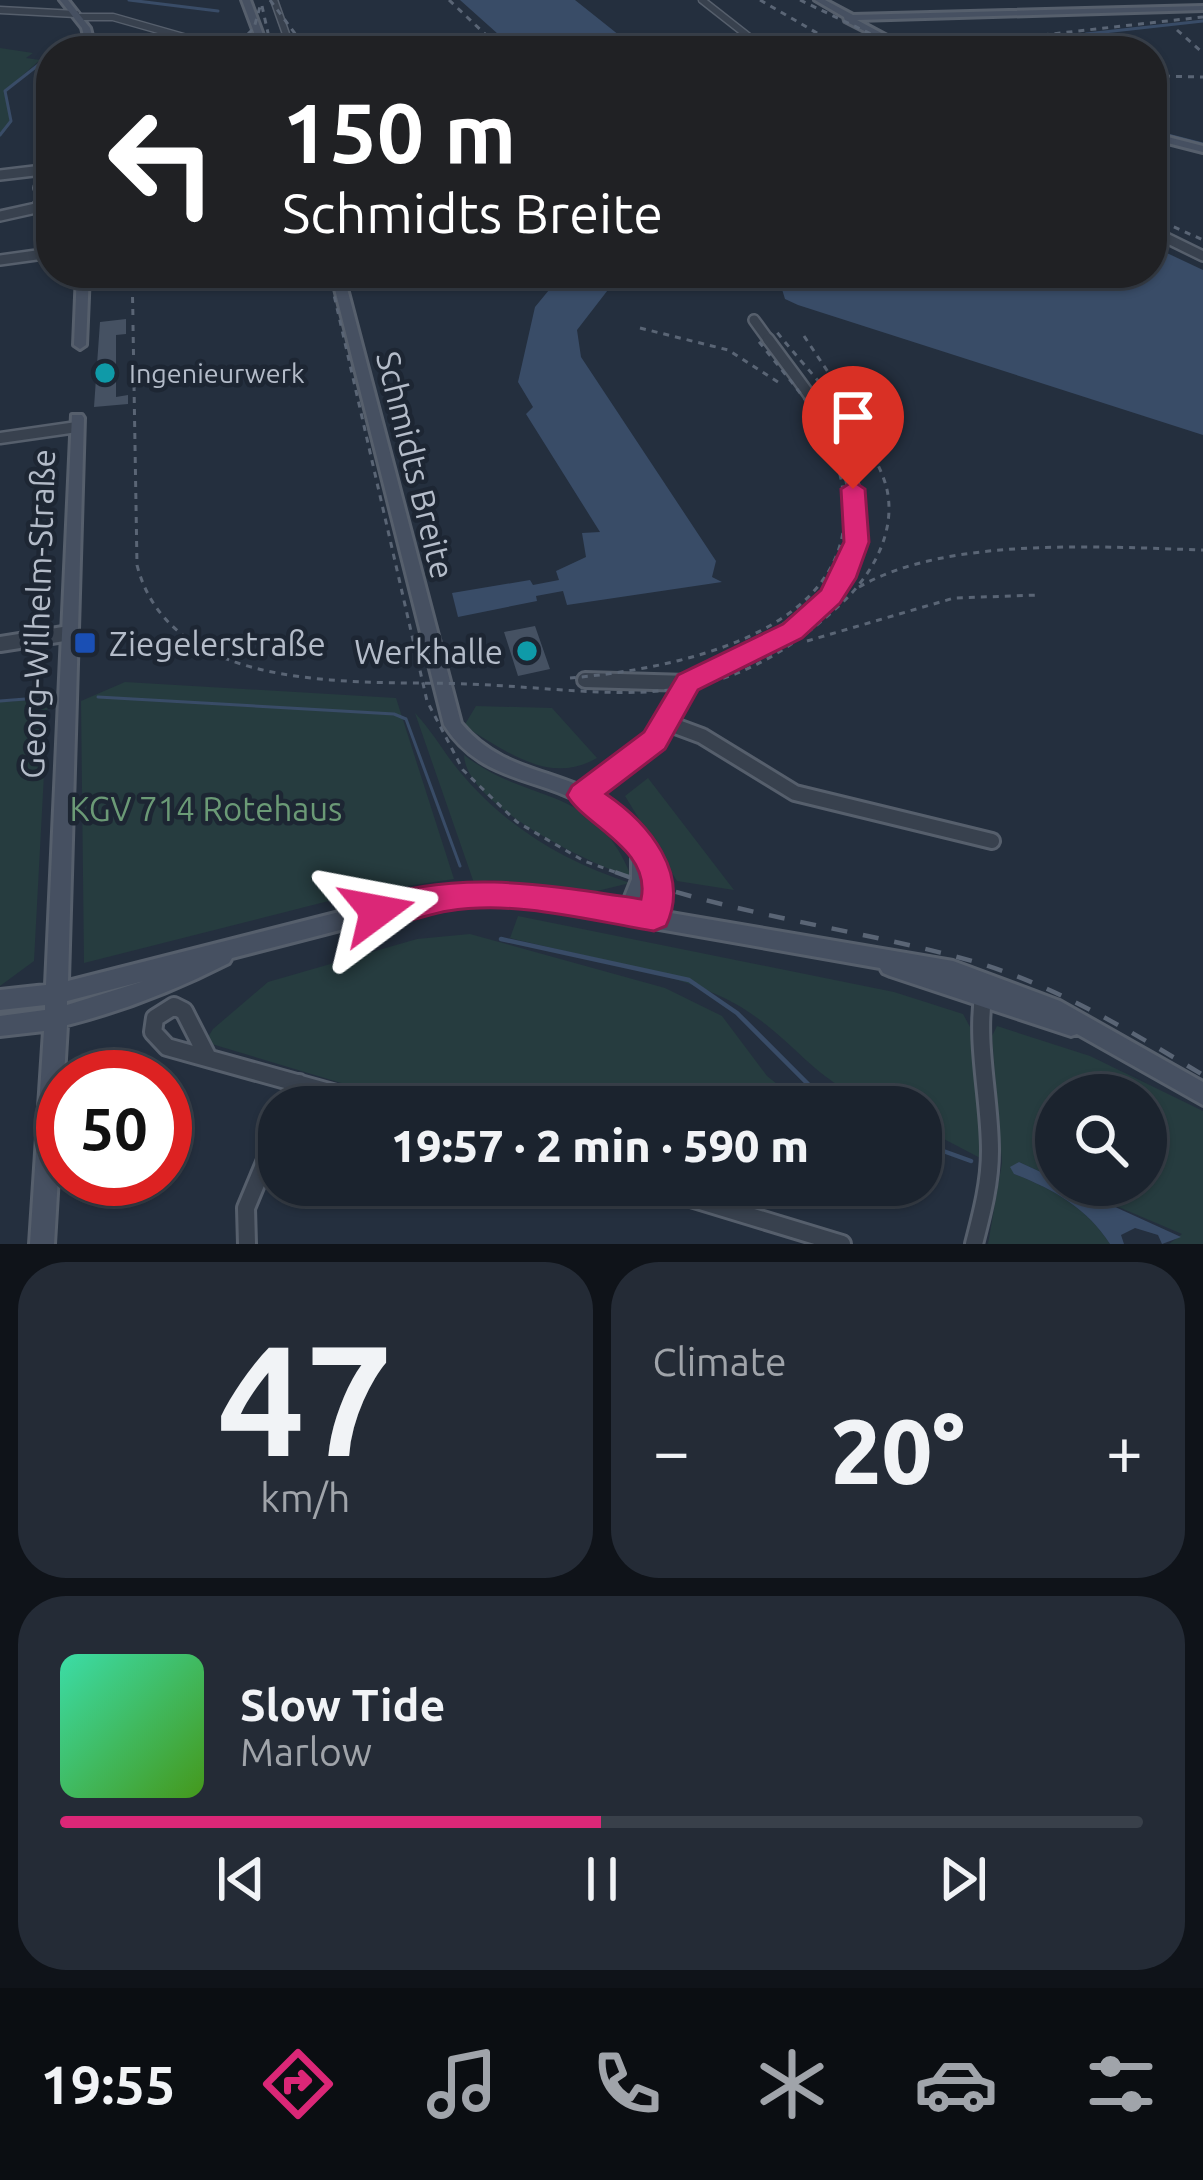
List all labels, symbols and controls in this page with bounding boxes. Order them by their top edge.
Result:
icon: left [84,84,240,240]
text: 150 m [282,85,516,179]
text: Schmidts Breite [282,183,663,243]
street label: Schmidts Breite [370,348,462,582]
place label: Ingenieurwerk [129,358,305,388]
marker: Ingenieurwerk [92,360,118,386]
pin [802,366,904,489]
icon: arrive [820,384,886,450]
street label: Georg-Wilhelm-Straße [13,449,61,779]
place label: Ziegelerstraße [109,625,326,662]
marker: Ziegelerstraße [72,630,98,656]
place label: Werkhalle [354,633,503,670]
marker: Werkhalle [514,638,540,664]
park label: KGV 714 Rotehaus [70,790,342,827]
position arrow [314,848,440,974]
speed limit sign: 50 [36,1050,192,1206]
map controls [1035,1074,1167,1206]
button: search [1035,1074,1167,1206]
text: 19:57 · 2 min · 590 m [391,1120,809,1171]
text: 47 [217,1311,393,1485]
text: Climate [653,1340,787,1383]
text: 20° [831,1400,965,1501]
text: − [653,1413,690,1487]
text: + [1106,1413,1143,1487]
text: km/h [260,1476,350,1519]
text: Slow Tide [240,1679,445,1730]
text: Marlow [240,1730,372,1773]
icon: previous [208,1846,274,1912]
icon: pause [569,1846,635,1912]
icon: next [930,1846,996,1912]
icon: directions [256,2042,340,2126]
icon: music [420,2042,504,2126]
icon: phone [585,2042,669,2126]
icon: climate [750,2042,834,2126]
icon: car [914,2042,998,2126]
icon: filters [1079,2042,1163,2126]
text: 19:55 [40,2054,175,2114]

